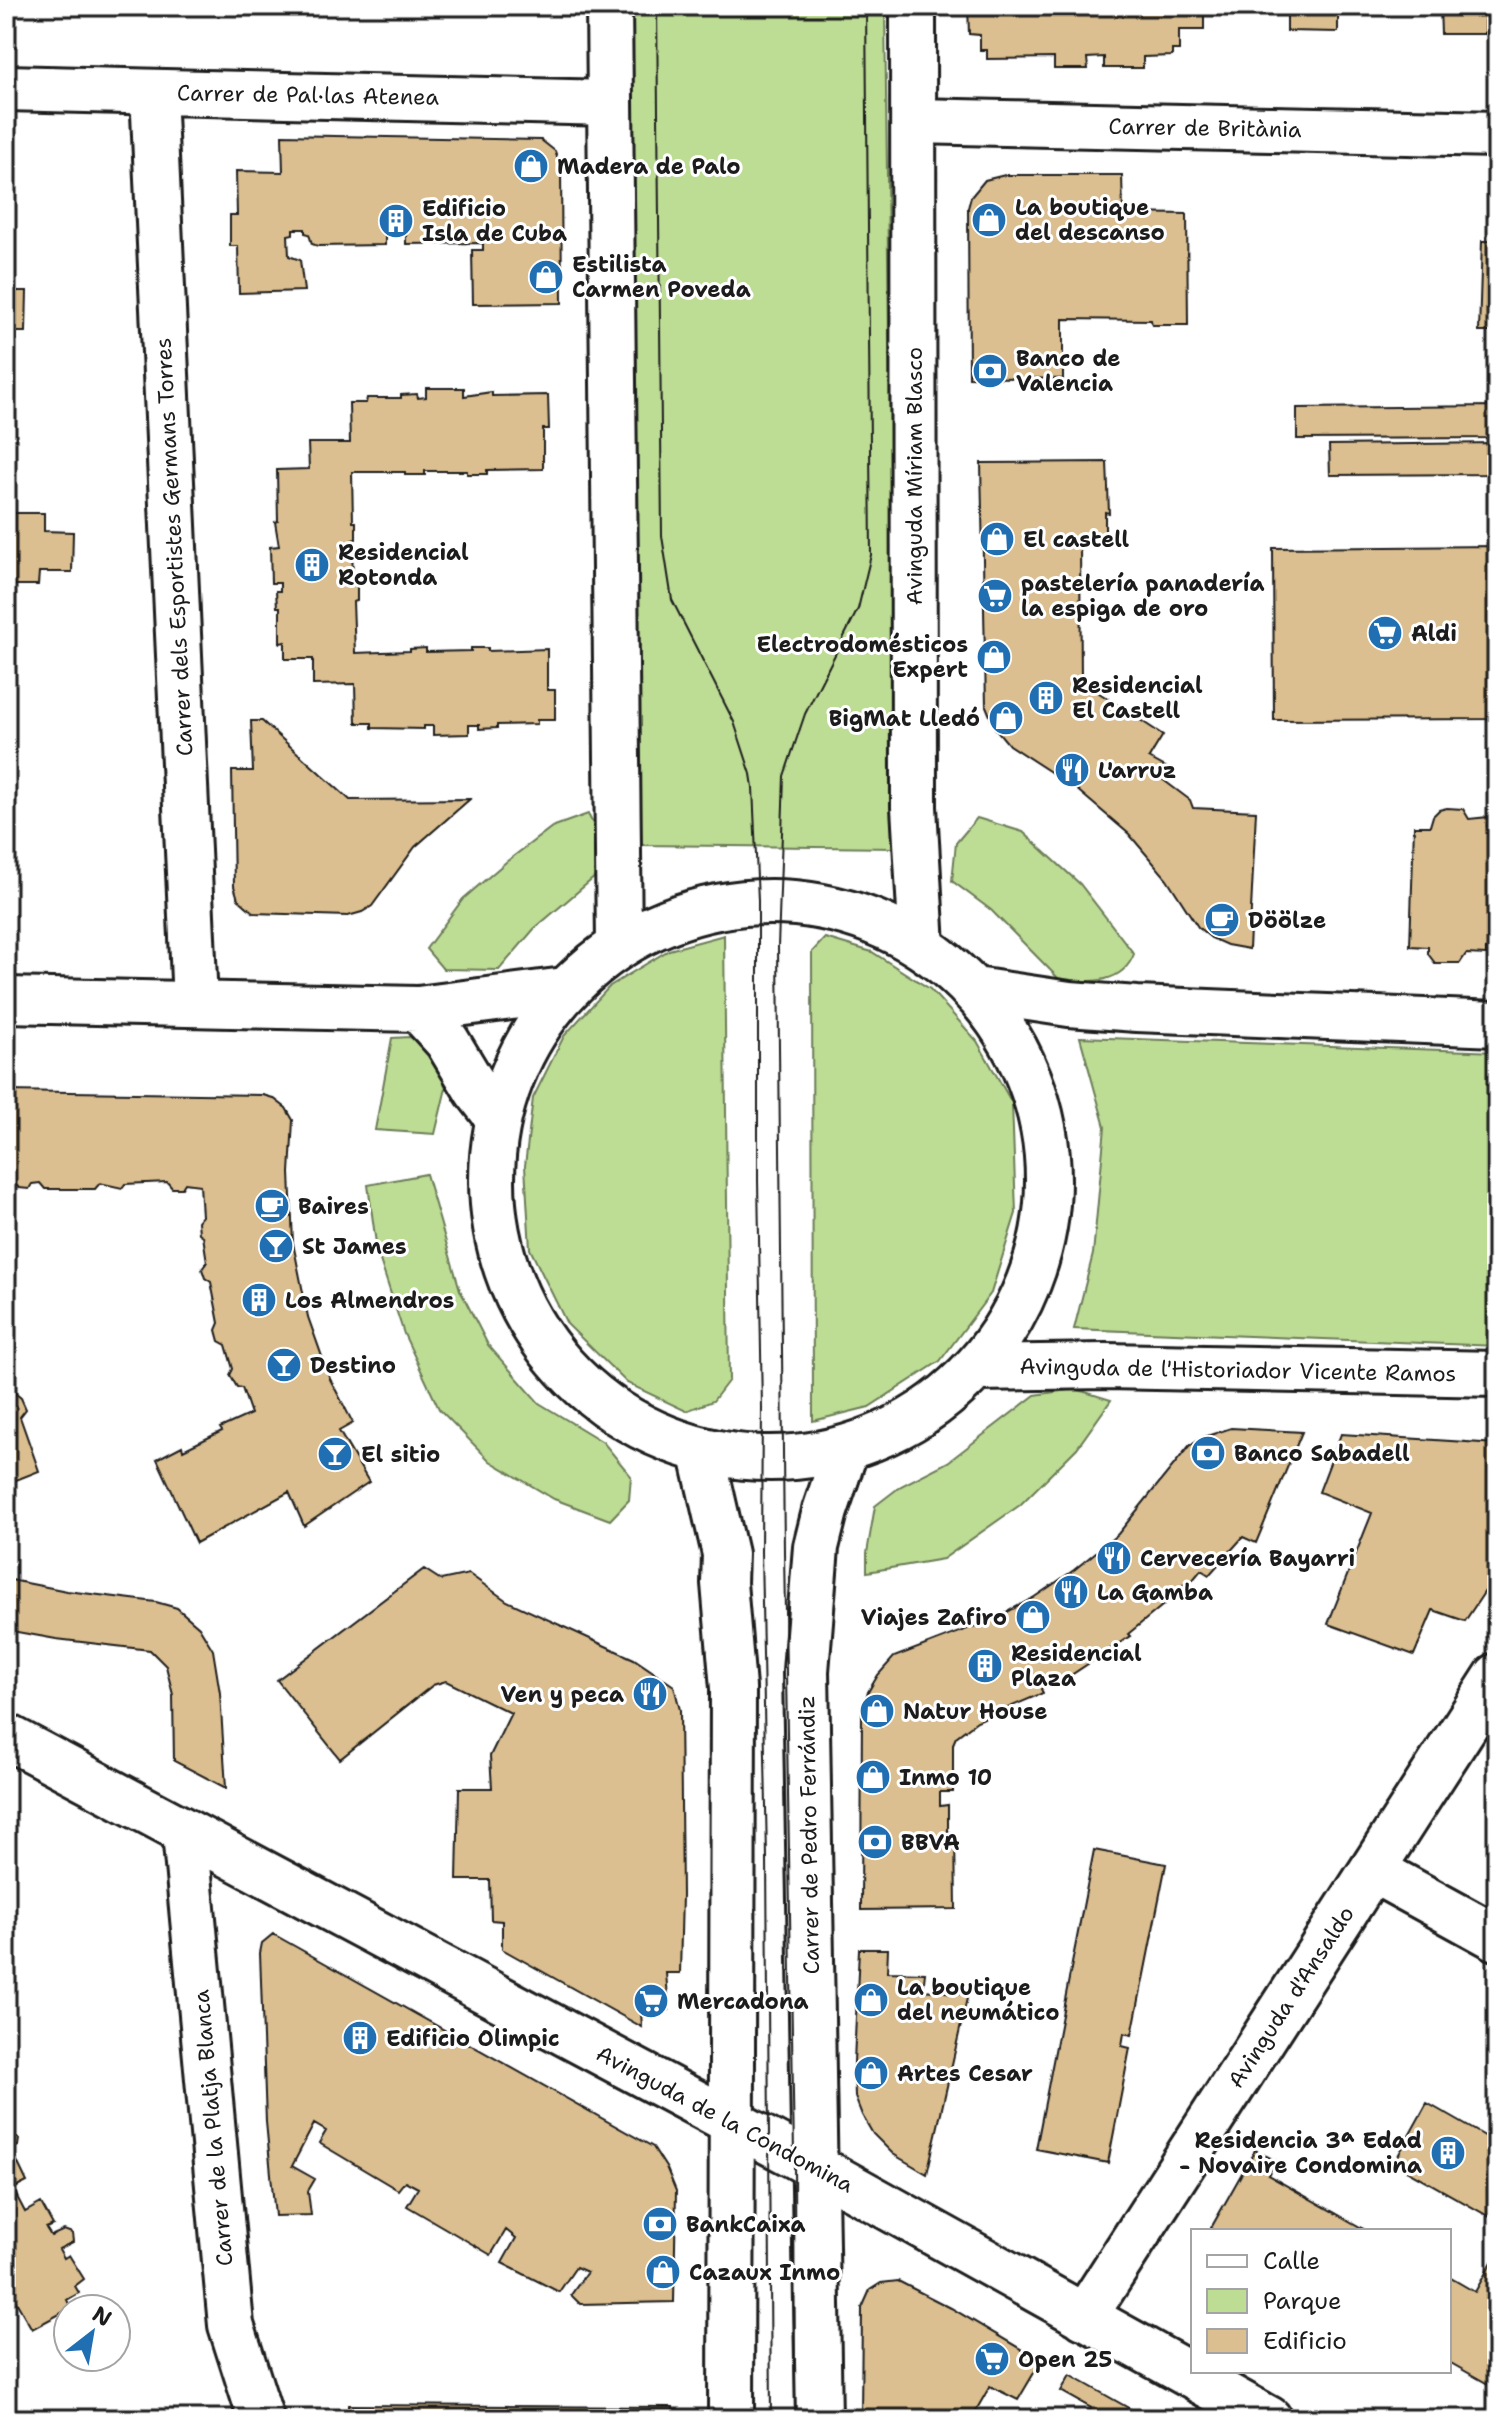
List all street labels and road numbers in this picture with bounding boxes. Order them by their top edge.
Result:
street label: Carrer de Pal·las Atenea [177,78,440,112]
street label: Carrer de Britània [1108,112,1302,144]
street label: Carrer dels Esportistes Germans Torres [149,337,199,757]
street label: Avinguda Míriam Blasco [900,347,929,605]
street label: Avinguda de l'Historiador Vicente Ramos [1019,1352,1457,1388]
street label: Carrer de Pedro Ferrándiz [792,1695,826,1975]
street label: Avinguda d'Ansaldo [1221,1901,1361,2093]
street label: Carrer de la Platja Blanca [186,1988,240,2267]
street label: Avinguda de la Condomina [591,2039,859,2199]

